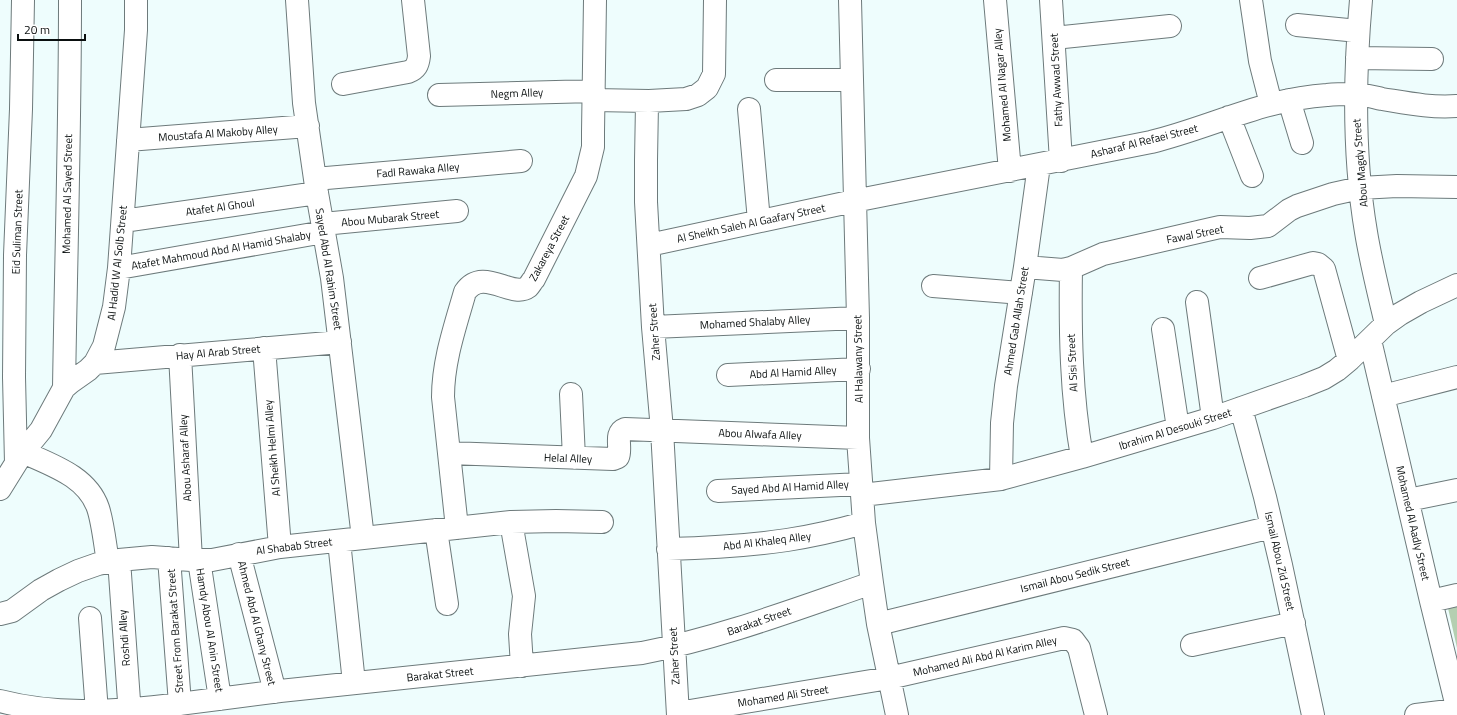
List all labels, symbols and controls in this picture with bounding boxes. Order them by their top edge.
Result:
scale bar [18,16,85,42]
text: 20 m [24,20,50,39]
street label: Mohamed Al Nagar Alley [989,27,1015,142]
street label: Fathy Awwad Street [1046,33,1066,127]
street label: Negm Alley [490,84,544,102]
street label: Abou Magdy Street [1348,118,1372,208]
street label: Asharaf Al Refaei Street [1089,120,1199,162]
street label: Moustafa Al Makoby Alley [158,121,279,145]
street label: Mohamed Al Sayed Street [58,134,76,254]
street label: Fadl Rawaka Alley [376,158,461,182]
street label: Eid Suliman Street [8,189,26,275]
street label: Atafet Al Ghoul [184,194,256,220]
street label: Al Sheikh Saleh Al Gaafary Street [675,199,827,247]
street label: Al Hadid W Al Solb Street [103,205,131,321]
street label: Abou Mubarak Street [340,206,440,230]
street label: Sayed Abd Al Rahim Street [311,207,347,331]
street label: Zakareya Street [525,212,573,284]
street label: Fawal Street [1165,221,1225,247]
street label: Atafet Mahmoud Abd Al Hamid Shalaby [130,226,313,274]
street label: Ahmed Gab Allah Street [1000,265,1033,376]
street label: Zaher Street [644,303,664,361]
street label: Mohamed Shalaby Alley [699,311,811,333]
street label: Al Halawany Street [849,315,867,403]
street label: Al Sisi Street [1062,333,1082,392]
street label: Hay Al Arab Street [175,340,261,364]
street label: Abd Al Hamid Alley [749,362,838,382]
street label: Al Sheikh Helmi Alley [260,398,284,497]
street label: Ibrahim Al Desouki Street [1117,404,1233,454]
street label: Abou Asharaf Alley [175,413,195,502]
street label: Abou Alwafa Alley [718,425,803,443]
street label: Helal Alley [544,449,593,467]
street label: Mohamed Al Aadly Street [1392,464,1434,582]
street label: Sayed Abd Al Hamid Alley [731,476,850,498]
street label: Ismail Abou Zid Street [1261,510,1299,612]
street label: Abd Al Khaleq Alley [722,528,813,554]
street label: Al Shabab Street [255,533,333,559]
street label: Ismail Abou Sedik Street [1019,554,1131,596]
street label: Ahmed Abd Al Ghany Street [234,559,280,687]
street label: Hamdy Abou Al Anin Street [192,567,228,693]
street label: Street From Barakat Street [163,568,187,694]
street label: Barakat Street [725,602,793,639]
street label: Roshdi Alley [114,609,134,667]
street label: Zaher Street [665,627,683,685]
street label: Mohamed Ali Abd Al Karim Alley [911,631,1059,680]
street label: Barakat Street [406,663,474,685]
street label: Mohamed Ali Street [736,681,830,711]

